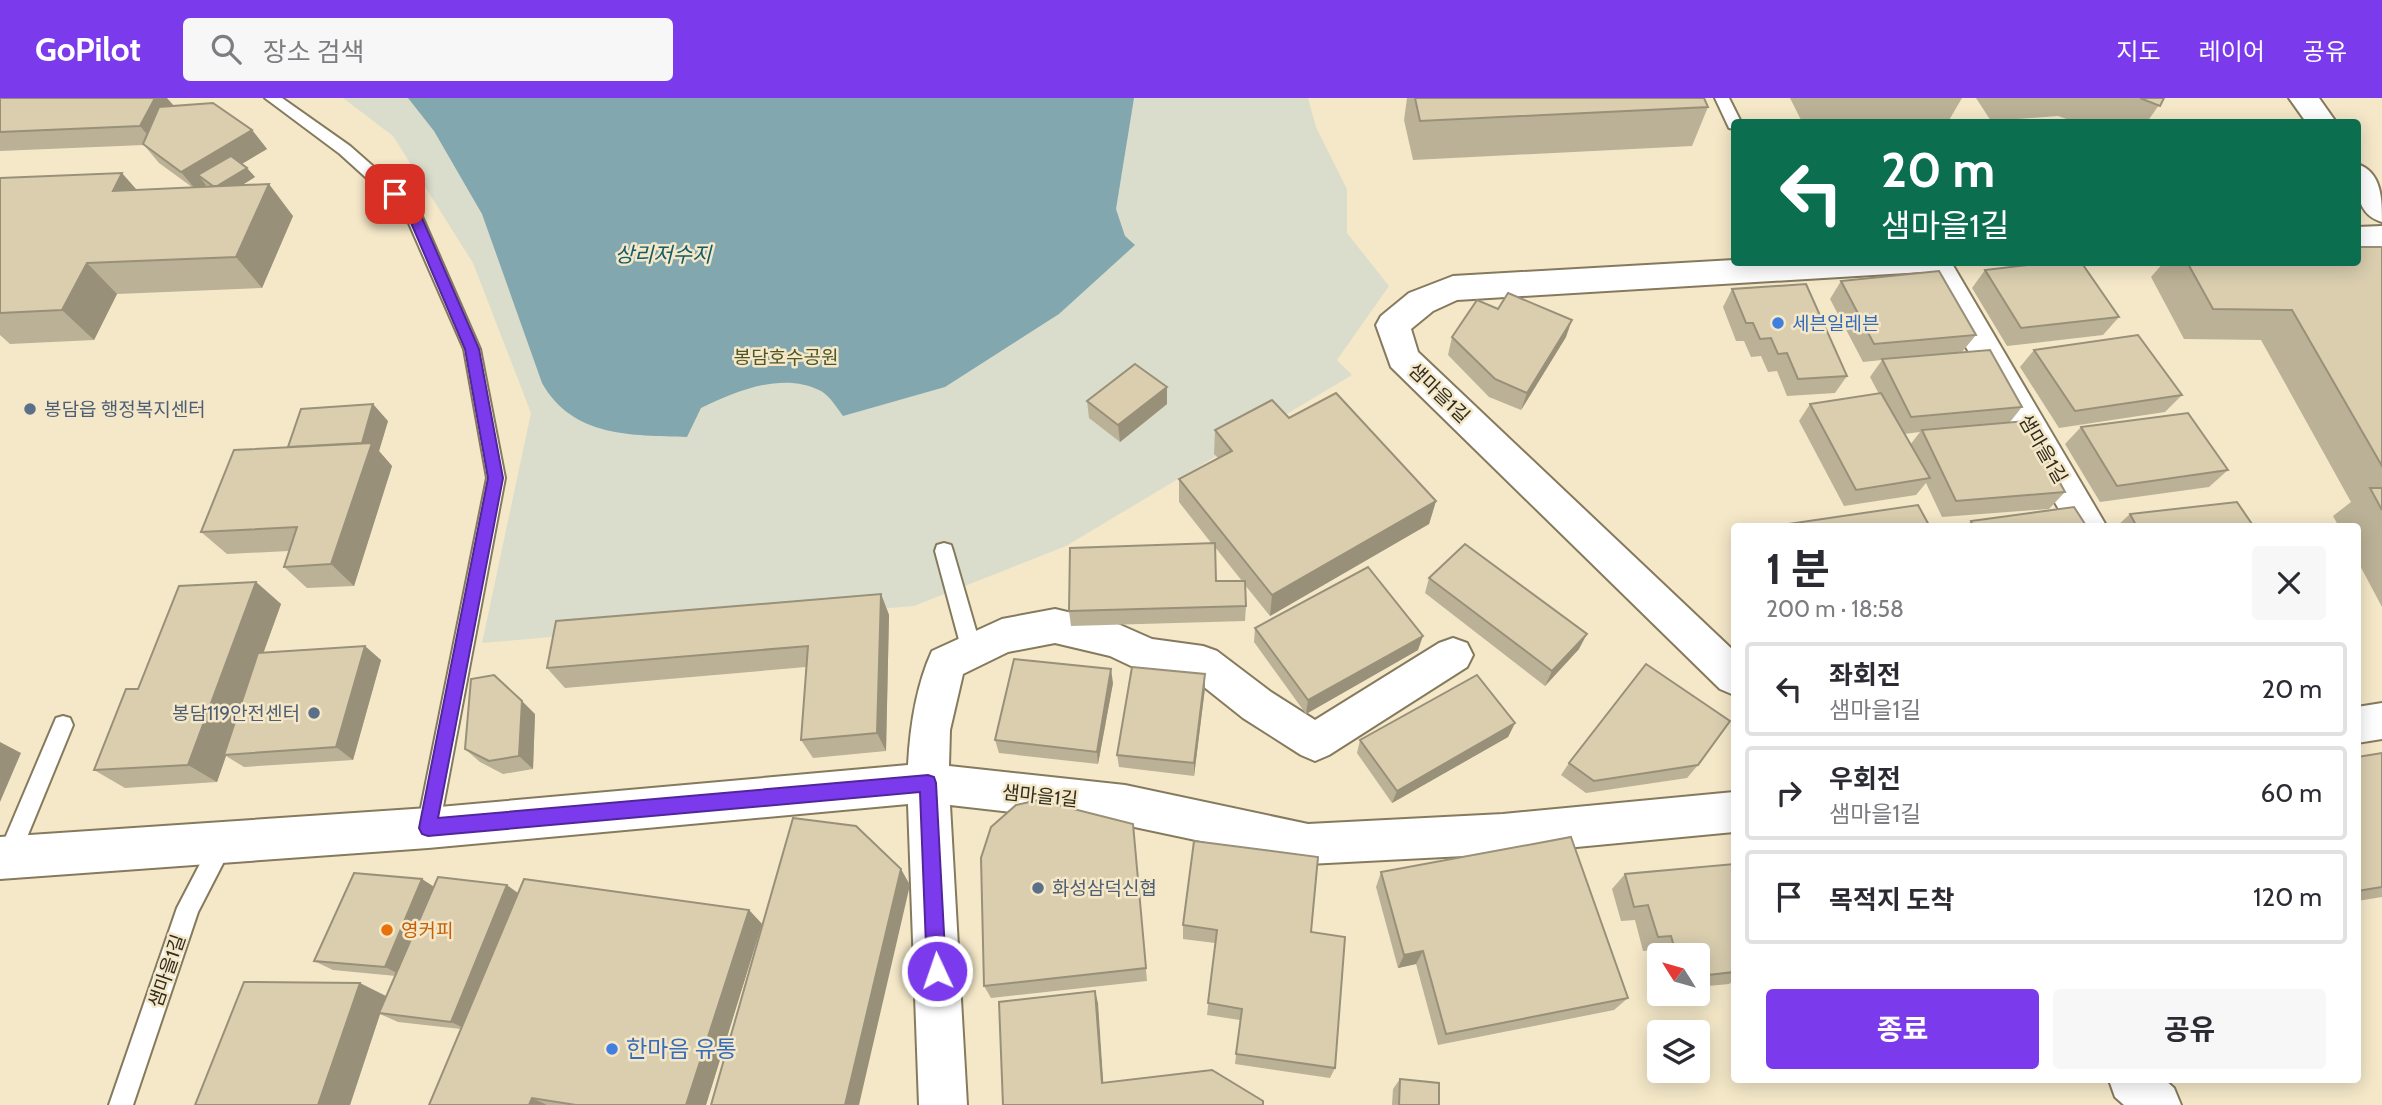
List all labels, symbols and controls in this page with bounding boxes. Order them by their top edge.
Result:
search box [183,18,673,81]
text: GoPilot [35,29,141,69]
icon: search [207,30,245,68]
text: 장소 검색 [263,36,364,68]
text: 지도 [2116,37,2161,66]
text: 레이어 [2199,37,2265,66]
text: 공유 [2303,37,2347,66]
text: 20 m [1881,140,1995,199]
icon: left [1766,147,1857,238]
pin [365,164,425,224]
icon: arrive [376,175,414,213]
text: 샘마을1길 [1881,206,2009,245]
water label: 상리저수지 [615,242,713,267]
place label: 세븐일레븐 [1792,312,1879,335]
marker: 세븐일레븐 [1770,315,1786,331]
park label: 봉담호수공원 [734,346,838,369]
street label: 샘마을1길 [1404,358,1474,428]
place label: 봉담읍 행정복지센터 [44,398,206,421]
marker: 봉담읍 행정복지센터 [22,401,38,417]
street label: 샘마을1길 [2014,410,2072,488]
text: 1 분 [1766,543,1830,595]
button: close [2252,546,2326,620]
text: 200 m · 18:58 [1766,595,1904,623]
text: 좌회전 [1829,659,1901,691]
icon: left [1770,670,1808,708]
text: 20 m [2262,673,2322,705]
text: 샘마을1길 [1829,696,1921,724]
place label: 봉담119안전센터 [172,702,300,725]
marker: 봉담119안전센터 [306,705,322,721]
text: 우회전 [1829,763,1901,795]
icon: right [1770,774,1808,812]
text: 60 m [2260,777,2322,809]
street label: 샘마을1길 [1001,781,1079,811]
text: 샘마을1길 [1829,800,1921,828]
place label: 화성삼덕신협 [1052,877,1157,900]
icon: arrive [1770,878,1808,916]
marker: 화성삼덕신협 [1030,880,1046,896]
text: 120 m [2253,881,2322,913]
text: 목적지 도착 [1829,884,1954,916]
place label: 영커피 [401,919,453,942]
marker: 영커피 [379,922,395,938]
street label: 샘마을1길 [144,931,190,1011]
position arrow [900,934,974,1008]
north arrow [1647,943,1710,1006]
map controls [1647,943,1710,1083]
button: 종료 [1766,989,2039,1069]
button: 공유 [2053,989,2326,1069]
button: layers [1647,1020,1710,1083]
place label: 한마음 유통 [626,1035,737,1063]
marker: 한마음 유통 [604,1041,620,1057]

